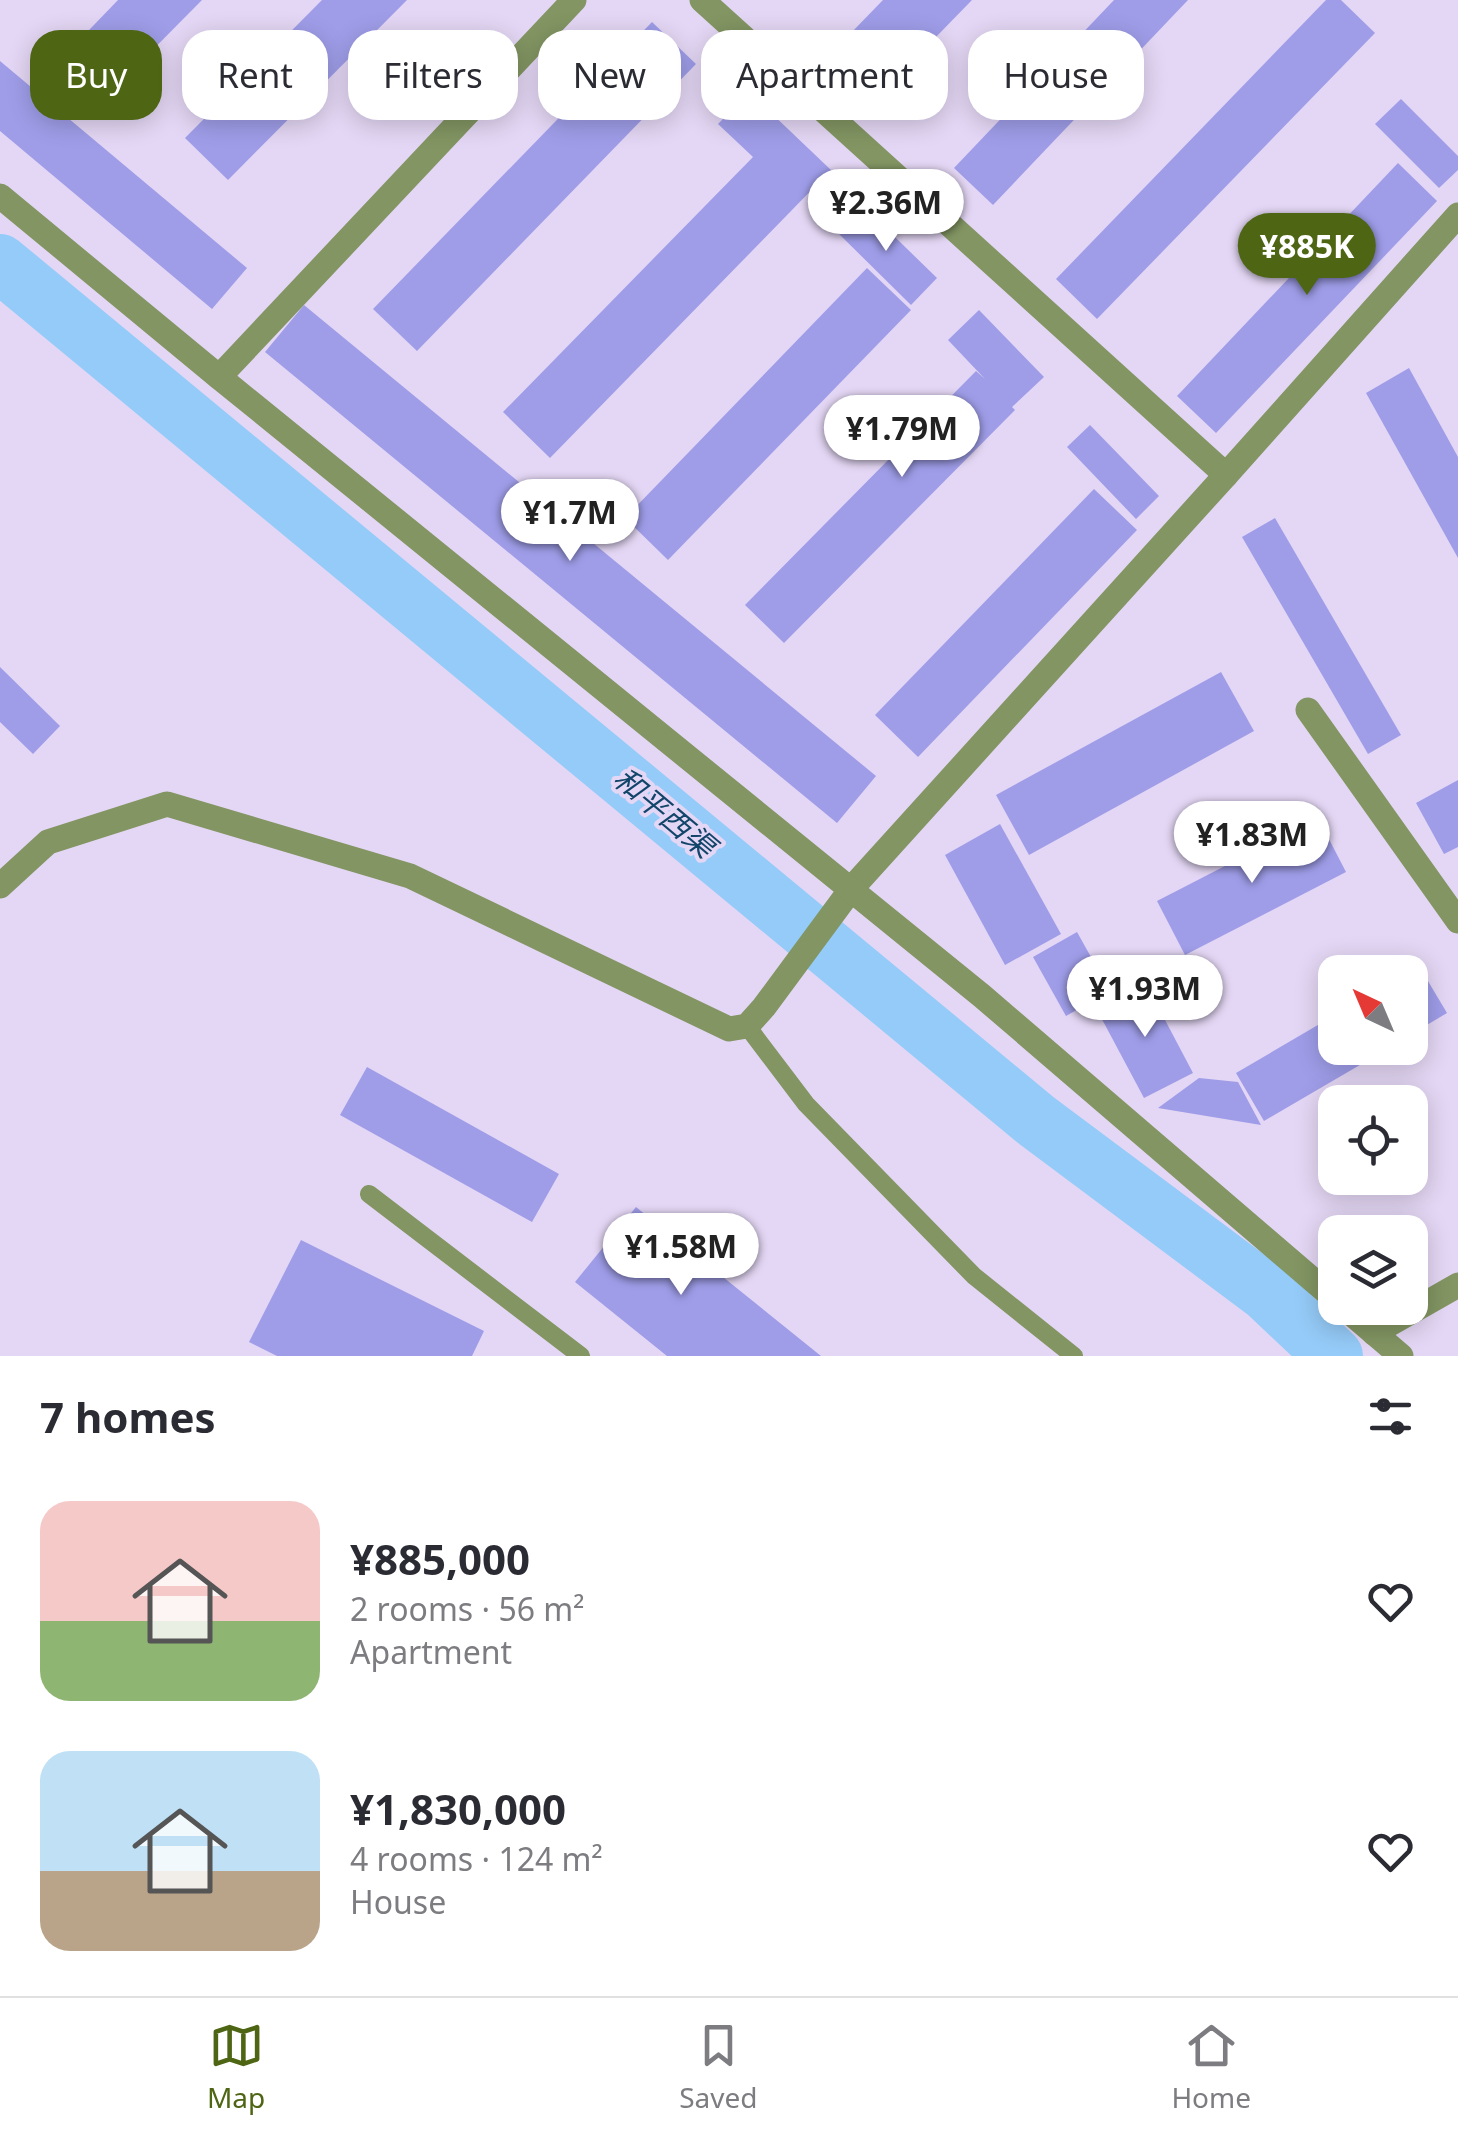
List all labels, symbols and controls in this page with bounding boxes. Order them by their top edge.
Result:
chip: Buy [30,30,162,120]
chip: Rent [182,30,328,120]
chip: Filters [348,30,518,120]
chip: New [538,30,681,120]
chip: Apartment [701,30,948,120]
chip: House [968,30,1144,120]
pin: ¥2.36M [805,169,967,254]
text: ¥2.36M [830,180,942,223]
pin: ¥885K [1237,213,1377,298]
text: ¥885K [1260,224,1354,267]
pin: ¥1.79M [821,395,983,480]
text: ¥1.79M [846,406,958,449]
pin: ¥1.7M [500,479,640,564]
text: ¥1.7M [523,490,617,533]
water label: 和平西渠 [606,758,727,869]
pin: ¥1.83M [1171,801,1333,886]
text: ¥1.83M [1196,812,1308,855]
pin: ¥1.93M [1064,955,1226,1040]
north arrow [1318,955,1428,1065]
map controls [1318,955,1428,1325]
text: ¥1.93M [1089,966,1201,1009]
button: locate [1318,1085,1428,1195]
pin: ¥1.58M [600,1213,762,1298]
button: layers [1318,1215,1428,1325]
text: ¥1.58M [625,1224,737,1267]
text: 7 homes [40,1388,216,1445]
icon: filters [1363,1389,1418,1444]
text: ¥885,000 [350,1530,530,1587]
icon: home [120,1541,240,1661]
icon: heart [1363,1574,1418,1629]
text: 2 rooms · 56 m² [350,1587,584,1630]
text: Apartment [350,1630,512,1673]
text: ¥1,830,000 [350,1780,566,1837]
icon: home [120,1791,240,1911]
icon: heart [1363,1824,1418,1879]
text: 4 rooms · 124 m² [350,1837,603,1880]
text: House [350,1880,446,1923]
tab: Map [207,2018,265,2116]
tab: Saved [679,2018,757,2116]
tab: Home [1171,2018,1251,2116]

